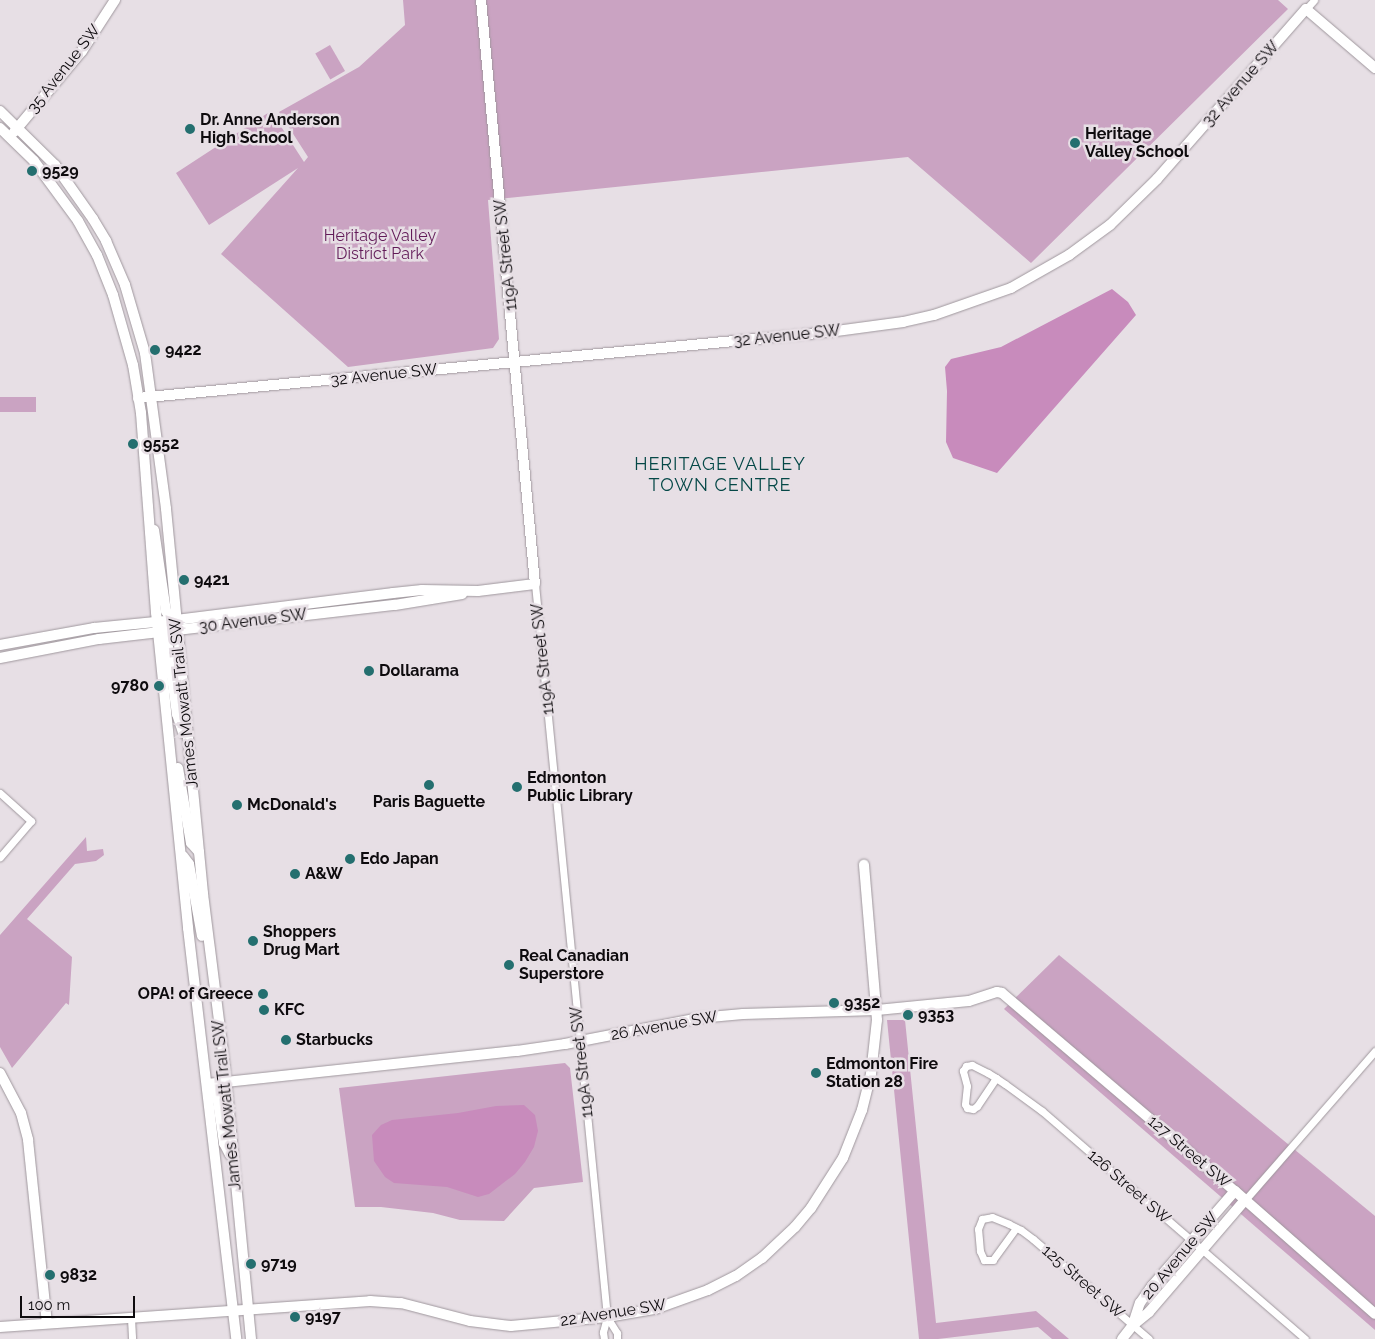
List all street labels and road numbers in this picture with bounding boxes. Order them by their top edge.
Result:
street label: 35 Avenue SW [23,21,105,117]
street label: 32 Avenue SW [1199,37,1283,131]
street label: 119A Street SW [491,198,521,312]
street label: 32 Avenue SW [733,321,841,351]
street label: 32 Avenue SW [330,360,438,390]
street label: 119A Street SW [528,602,558,716]
street label: 30 Avenue SW [198,605,308,637]
street label: James Mowatt Trail SW [165,616,203,790]
street label: 119A Street SW [567,1005,597,1119]
street label: 26 Avenue SW [609,1007,719,1045]
street label: James Mowatt Trail SW [208,1018,246,1192]
street label: 127 Street SW [1144,1112,1234,1192]
street label: 126 Street SW [1084,1146,1174,1228]
street label: 20 Avenue SW [1138,1208,1222,1304]
street label: 125 Street SW [1038,1241,1128,1323]
street label: 22 Avenue SW [559,1295,667,1331]

